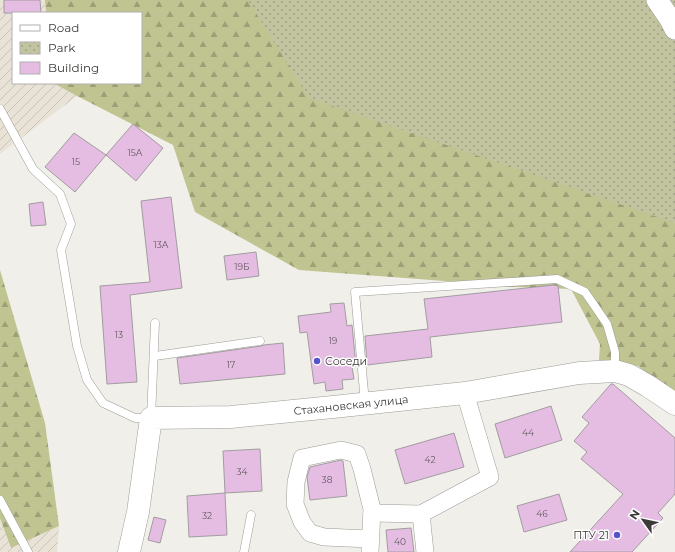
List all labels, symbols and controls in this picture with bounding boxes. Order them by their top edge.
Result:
legend [12,12,142,84]
text: Road [48,20,79,35]
text: Park [48,40,76,55]
text: Building [48,60,99,75]
house number: 15А [127,147,143,158]
house number: 15 [72,156,80,167]
house number: 13А [153,239,169,250]
house number: 19Б [234,261,250,272]
house number: 13 [115,329,123,340]
house number: 19 [329,335,338,346]
place label: Соседи [325,354,367,368]
marker: Соседи [312,356,322,366]
house number: 17 [227,359,235,370]
street label: Стахановская улица [293,392,409,418]
house number: 44 [522,427,534,438]
house number: 42 [424,454,436,465]
house number: 34 [236,466,248,477]
house number: 38 [322,474,333,485]
north arrow [623,500,663,540]
text: N [626,507,643,522]
house number: 46 [536,508,548,519]
house number: 32 [202,510,212,521]
place label: ПТУ 21 [573,528,609,542]
marker: ПТУ 21 [612,530,622,540]
house number: 40 [394,536,406,547]

